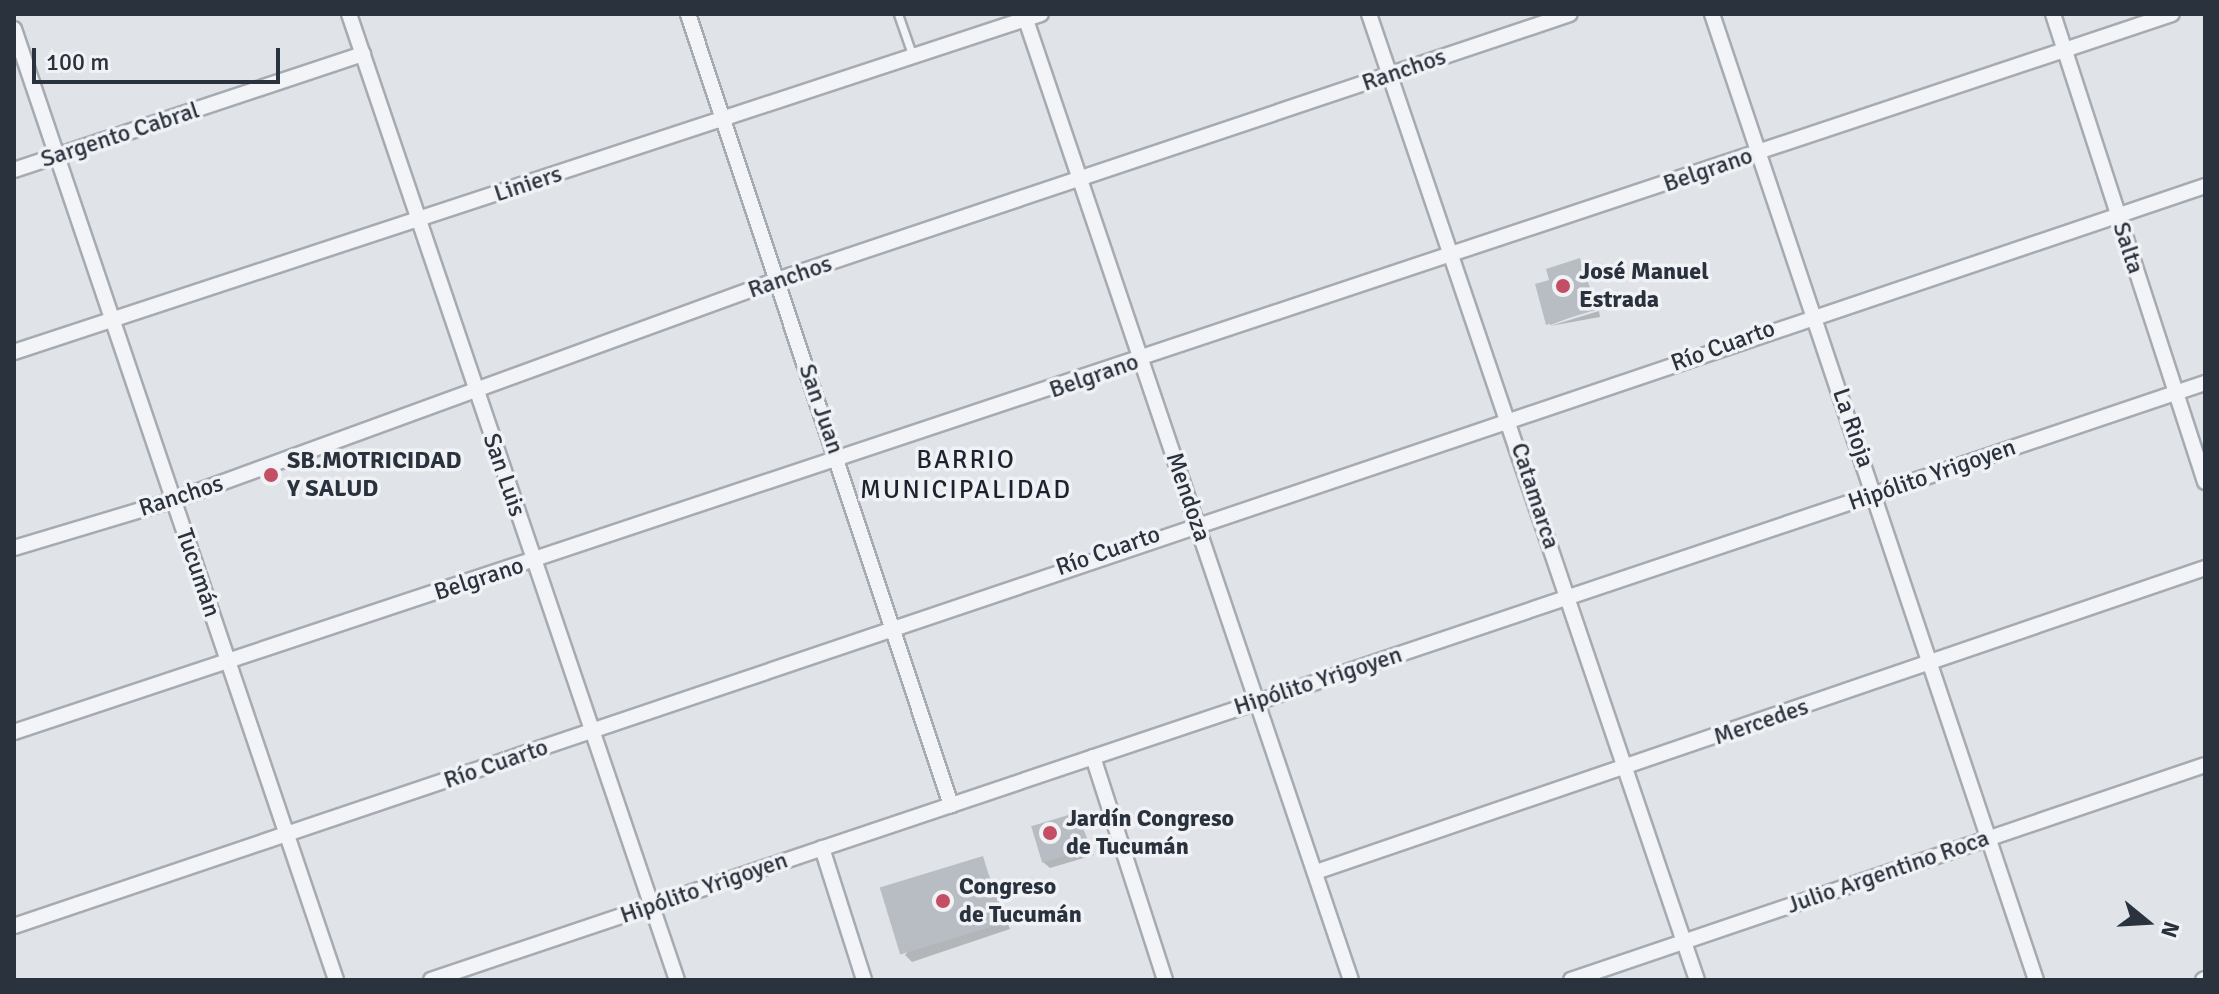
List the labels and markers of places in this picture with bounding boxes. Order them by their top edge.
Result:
place label: José Manuel Estrada [1579,258,1709,314]
marker: José Manuel Estrada [1554,277,1572,295]
place label: SB.MOTRICIDAD Y SALUD [287,447,461,503]
marker: SB.MOTRICIDAD Y SALUD [262,466,280,484]
place label: Jardín Congreso de Tucumán [1066,805,1234,861]
marker: Jardín Congreso de Tucumán [1041,824,1059,842]
place label: Congreso de Tucumán [959,873,1082,929]
marker: Congreso de Tucumán [934,892,952,910]

